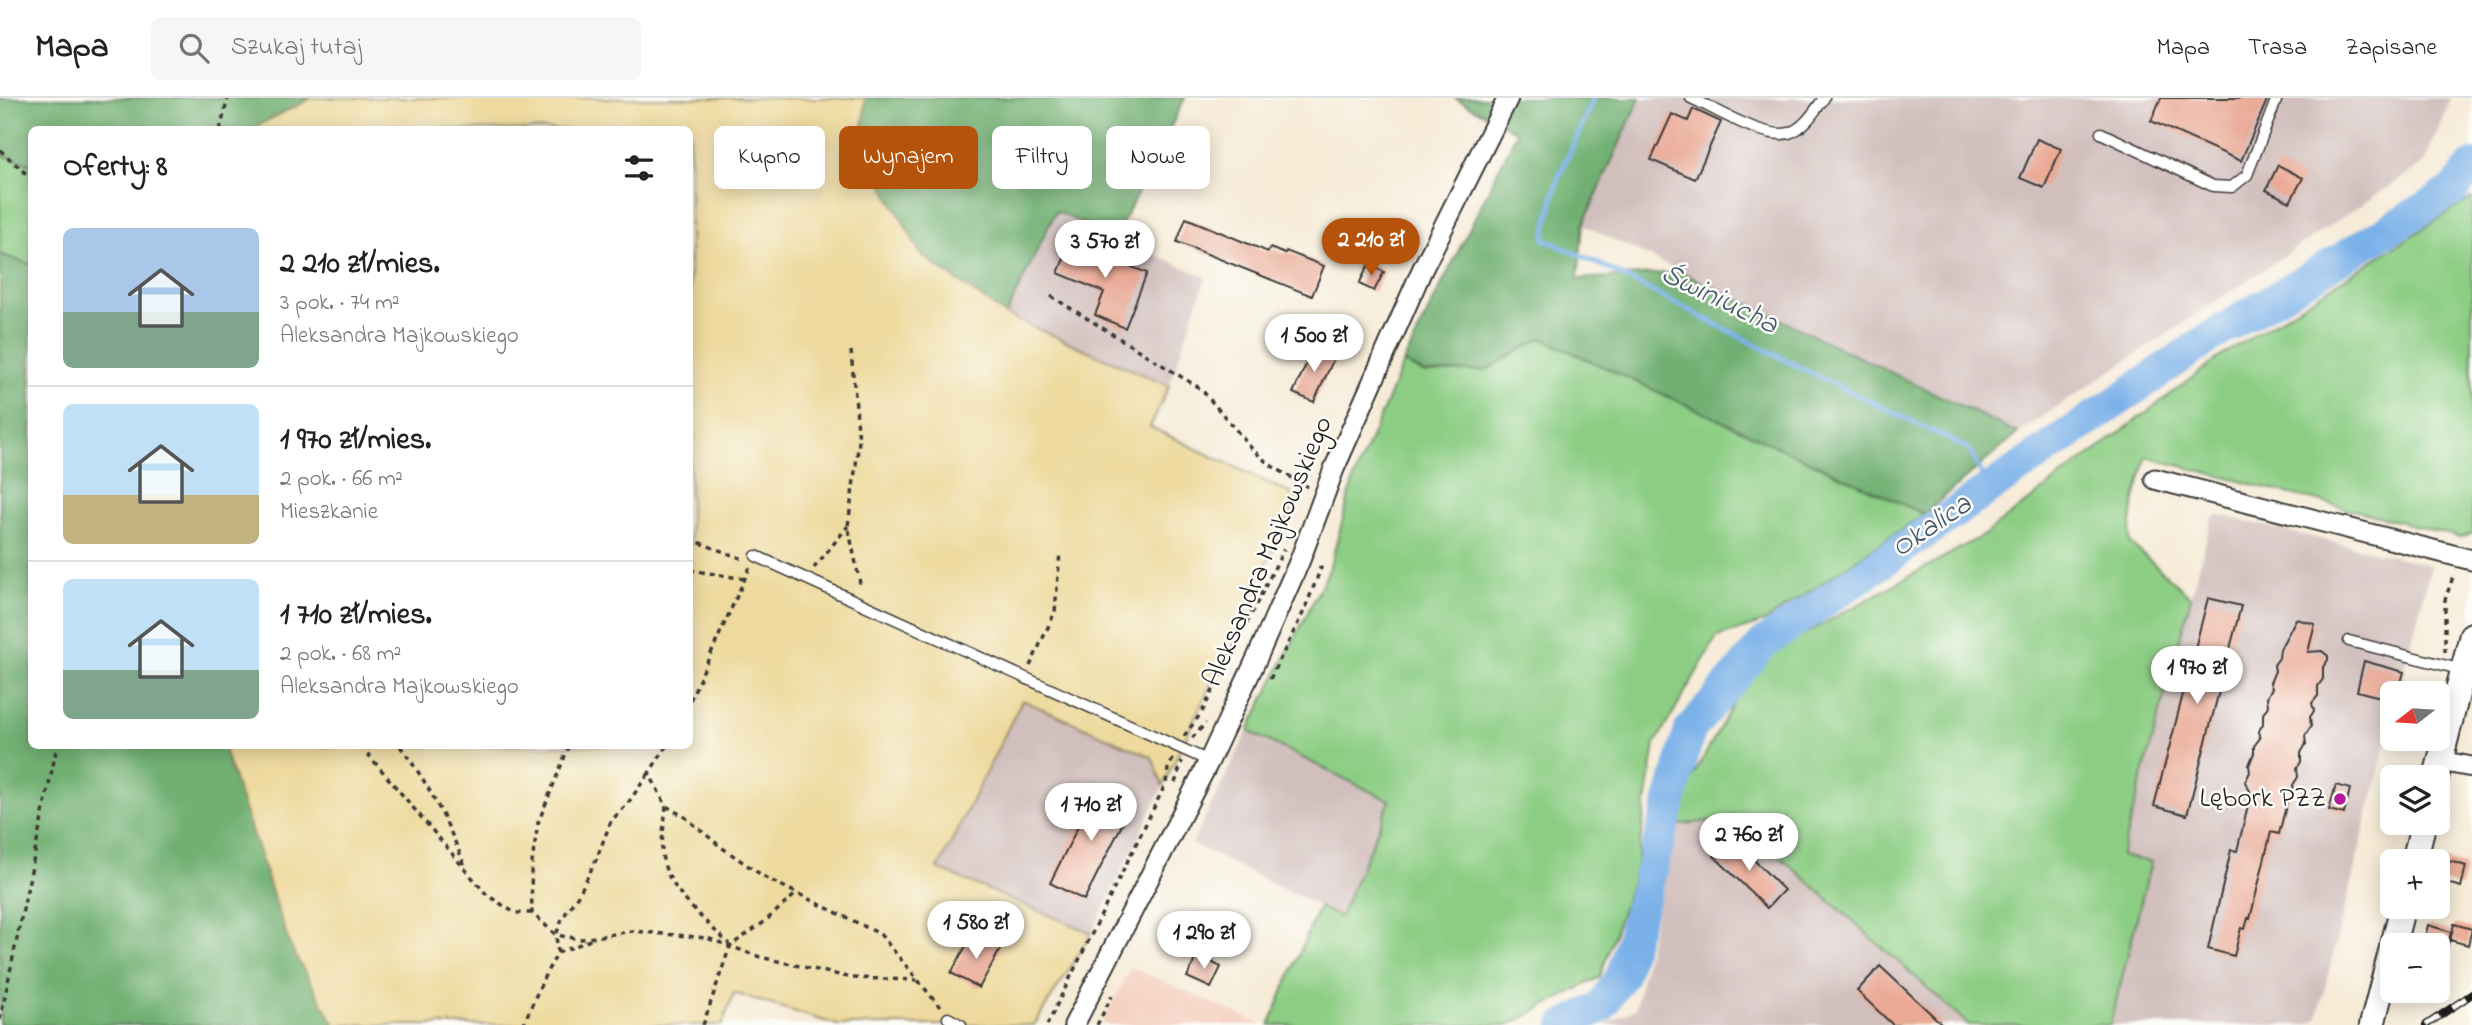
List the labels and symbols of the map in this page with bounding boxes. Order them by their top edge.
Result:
pin: 2 210 zł [1299,218,1443,278]
pin: 3 570 zł [1033,220,1177,280]
water label: Świniucha [1653,253,1786,348]
pin: 1 500 zł [1242,314,1386,374]
street label: Aleksandra Majkowskiego [1193,410,1345,694]
water label: Okalica [1883,483,1982,570]
pin: 1 970 zł [2125,646,2269,706]
north arrow [2380,681,2450,751]
place label: Lębork PZZ [2199,779,2326,820]
pin: 1 710 zł [1019,784,1163,843]
marker: Lębork PZZ [2332,791,2348,807]
pin: 2 760 zł [1677,814,1821,873]
pin: 1 580 zł [904,902,1048,961]
pin: 1 290 zł [1132,912,1276,971]

